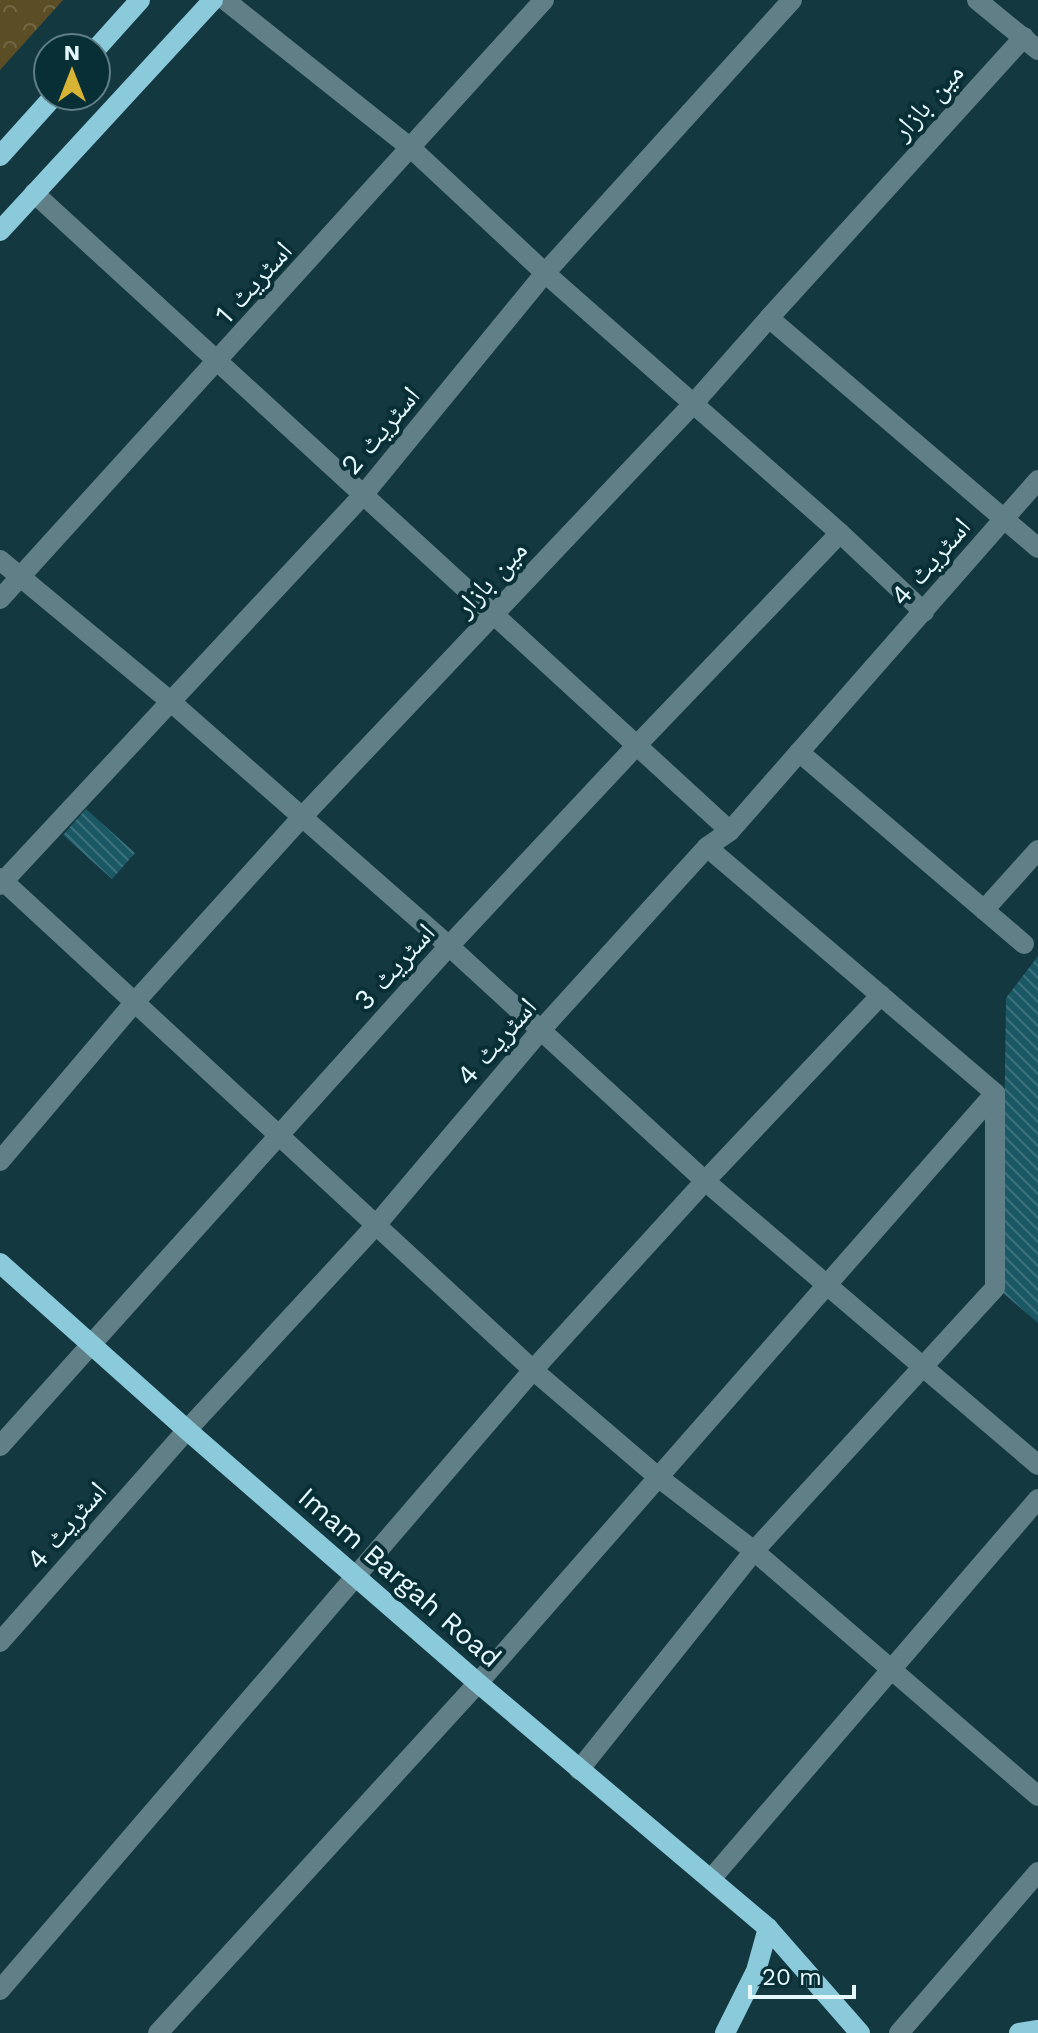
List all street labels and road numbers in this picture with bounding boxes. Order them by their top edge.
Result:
street label: مین بازار [884,56,971,148]
street label: اسٹریٹ 1 [208,234,299,330]
street label: اسٹریٹ 2 [334,380,427,481]
street label: اسٹریٹ 4 [883,511,977,612]
street label: مین بازار [446,534,534,625]
street label: اسٹریٹ 3 [347,916,442,1016]
street label: اسٹریٹ 4 [449,991,543,1092]
street label: اسٹریٹ 4 [19,1475,113,1576]
street label: Imam Bargah Road [292,1480,508,1674]

